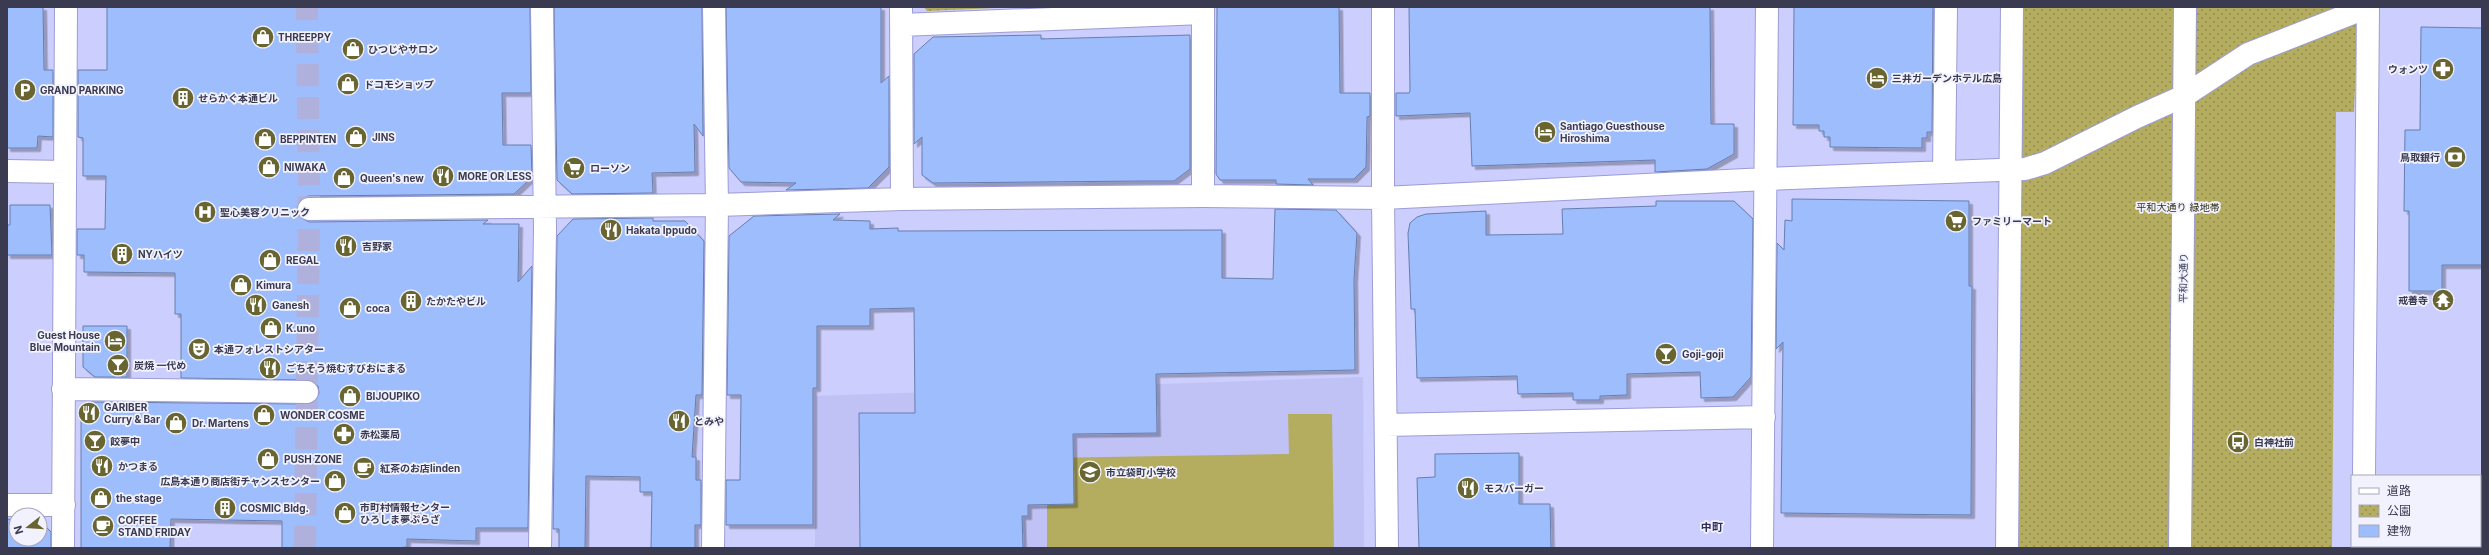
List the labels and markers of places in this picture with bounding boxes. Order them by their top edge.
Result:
shop icon: THREEPPY [250,24,276,50]
place label: THREEPPY [278,31,332,43]
shop icon: ひつじやサロン [340,36,366,62]
place label: ひつじやサロン [368,43,438,55]
pharmacy icon: ウォンツ [2430,56,2456,82]
place label: ウォンツ [2388,63,2428,75]
hotel icon: 三井ガーデンホテル広島 [1864,65,1890,91]
shop icon: ドコモショップ [335,71,361,97]
place label: 三井ガーデンホテル広島 [1892,72,2002,84]
parking icon: GRAND PARKING [12,77,38,103]
place label: ドコモショップ [364,78,434,90]
place label: GRAND PARKING [40,84,124,96]
building icon: せらかぐ本通ビル [170,85,196,111]
place label: せらかぐ本通ビル [198,92,278,104]
hotel icon: Santiago Guesthouse Hiroshima [1532,119,1558,145]
place label: Santiago Guesthouse Hiroshima [1560,120,1665,144]
shop icon: JINS [343,124,369,150]
shop icon: BEPPINTEN [252,126,278,152]
place label: JINS [372,131,395,143]
place label: BEPPINTEN [280,133,336,145]
bank icon: 鳥取銀行 [2442,144,2468,170]
place label: 鳥取銀行 [2400,151,2440,163]
shop icon: NIWAKA [256,154,282,180]
supermarket icon: ローソン [561,155,587,181]
place label: NIWAKA [284,161,327,173]
place label: ローソン [590,162,630,174]
restaurant icon: MORE OR LESS [430,163,456,189]
shop icon: Queen's new [331,165,357,191]
place label: MORE OR LESS [458,170,532,182]
place label: Queen's new [360,172,424,184]
hospital icon: 聖心美容クリニック [192,199,218,225]
place label: 聖心美容クリニック [220,206,310,218]
supermarket icon: ファミリーマート [1943,208,1969,234]
place label: ファミリーマート [1972,215,2052,227]
restaurant icon: Hakata Ippudo [598,217,624,243]
place label: Hakata Ippudo [626,224,697,236]
restaurant icon: 吉野家 [333,233,359,259]
place label: 吉野家 [362,240,392,252]
building icon: NYハイツ [109,241,135,267]
shop icon: REGAL [257,247,283,273]
place label: NYハイツ [138,248,183,260]
place label: REGAL [286,254,319,266]
shop icon: Kimura [228,272,254,298]
place label: Kimura [256,279,291,291]
temple icon: 戒善寺 [2430,287,2456,313]
building icon: たかたやビル [398,288,424,314]
restaurant icon: Ganesh [243,292,269,318]
place label: 戒善寺 [2398,294,2428,306]
shop icon: coca [337,295,363,321]
place label: たかたやビル [426,295,486,307]
place label: Ganesh [272,299,309,311]
place label: coca [366,302,390,314]
shop icon: K.uno [258,315,284,341]
place label: K.uno [286,322,315,334]
hotel icon: Guest House Blue Mountain [102,328,128,354]
place label: Guest House Blue Mountain [30,329,100,353]
theatre icon: 本通フォレストシアター [186,336,212,362]
bar icon: Goji-goji [1653,341,1679,367]
place label: 本通フォレストシアター [213,343,324,355]
place label: Goji-goji [1682,348,1724,361]
bar icon: 炭焼 一代め [105,352,131,378]
restaurant icon: ごちそう焼むすびおにまる [257,355,283,381]
place label: 炭焼 一代め [134,359,186,371]
place label: ごちそう焼むすびおにまる [286,362,406,374]
shop icon: BIJOUPIKO [337,383,363,409]
place label: BIJOUPIKO [366,390,420,402]
restaurant icon: GARIBER Curry & Bar [76,400,102,426]
place label: GARIBER Curry & Bar [104,401,160,426]
shop icon: WONDER COSME [251,402,277,428]
restaurant icon: とみや [666,408,692,434]
place label: WONDER COSME [280,409,365,421]
shop icon: Dr. Martens [163,410,189,436]
place label: とみや [694,415,724,427]
place label: Dr. Martens [192,417,249,429]
pharmacy icon: 赤松薬局 [331,421,357,447]
bar icon: 餃夢中 [82,428,108,454]
place label: 赤松薬局 [360,428,400,440]
bus stop icon: 白神社前 [2225,429,2251,455]
place label: 餃夢中 [110,435,140,447]
place label: 白神社前 [2254,436,2294,448]
shop icon: PUSH ZONE [255,446,281,472]
restaurant icon: かつまる [89,453,115,479]
place label: PUSH ZONE [284,453,342,465]
cafe icon: 紅茶のお店linden [351,455,377,481]
school or university icon: 市立袋町小学校 [1077,459,1103,485]
place label: かつまる [118,460,158,472]
place label: 紅茶のお店linden [380,462,460,474]
place label: 市立袋町小学校 [1106,466,1176,478]
shop icon: 広島本通り商店街チャンスセンター [322,468,348,494]
place label: 広島本通り商店街チャンスセンター [160,475,320,487]
restaurant icon: モスバーガー [1455,475,1481,501]
place label: モスバーガー [1484,482,1544,494]
shop icon: the stage [88,485,114,511]
place label: the stage [116,492,162,505]
building icon: COSMIC Bldg. [212,495,238,521]
shop icon: 市町村情報センター ひろしま夢ぷらざ [332,500,358,526]
place label: 市町村情報センター ひろしま夢ぷらざ [360,501,450,525]
place label: COSMIC Bldg. [240,502,309,515]
cafe icon: COFFEE STAND FRIDAY [90,513,116,539]
place label: COFFEE STAND FRIDAY [118,514,192,538]

